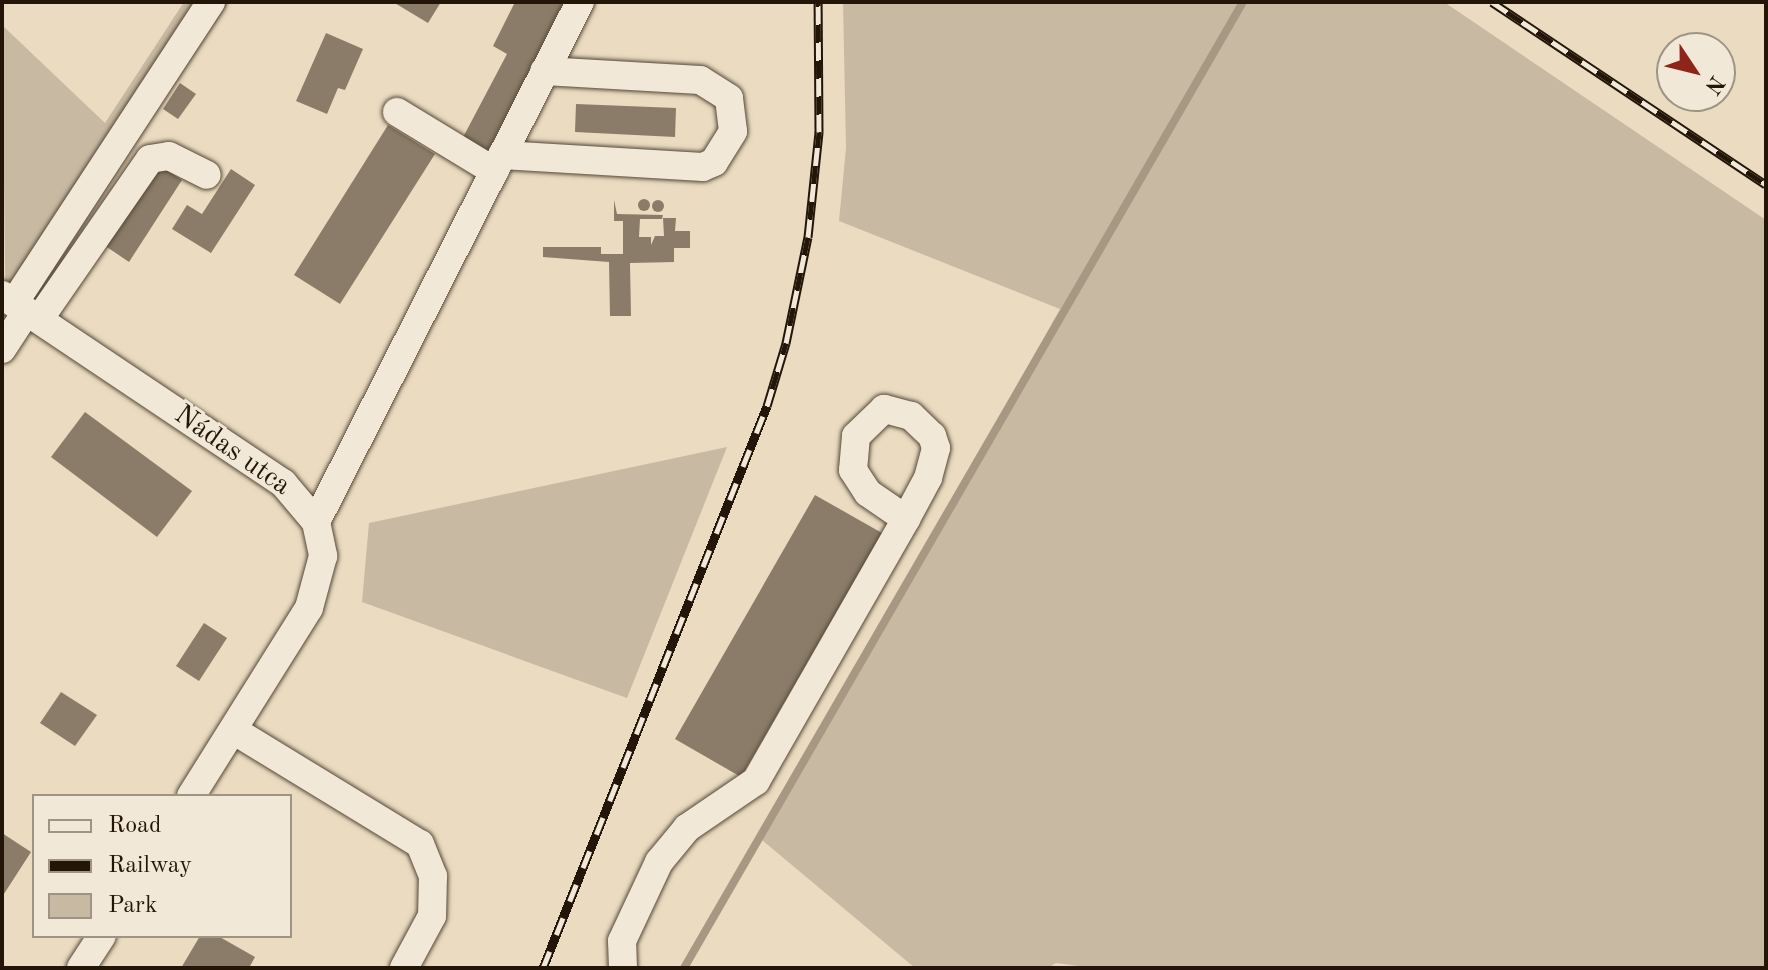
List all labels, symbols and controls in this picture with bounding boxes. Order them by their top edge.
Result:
north arrow [1656,32,1736,112]
text: N [1700,71,1728,98]
street label: Nádas utca [167,399,297,503]
legend [32,794,292,938]
text: Road [108,814,161,838]
text: Railway [108,854,192,878]
text: Park [108,894,157,918]

